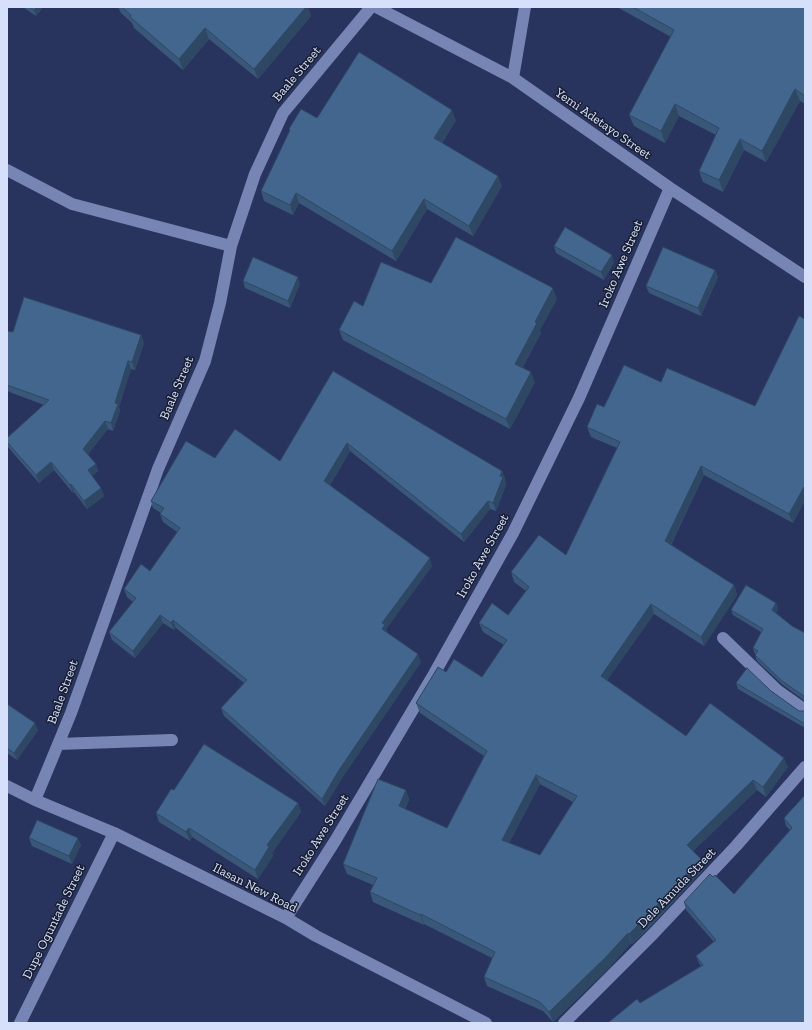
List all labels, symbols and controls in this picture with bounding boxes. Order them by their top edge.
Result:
street label: Baale Street [269,43,325,105]
street label: Yemi Adetayo Street [552,85,654,163]
street label: Iroko Awe Street [596,218,646,310]
street label: Baale Street [157,354,197,422]
street label: Iroko Awe Street [454,511,512,601]
street label: Baale Street [44,658,82,726]
street label: Iroko Awe Street [290,791,352,879]
street label: Dele Amuda Street [635,845,719,931]
street label: Ilasan New Road [210,860,300,916]
street label: Dupe Oguntade Street [19,862,89,982]

